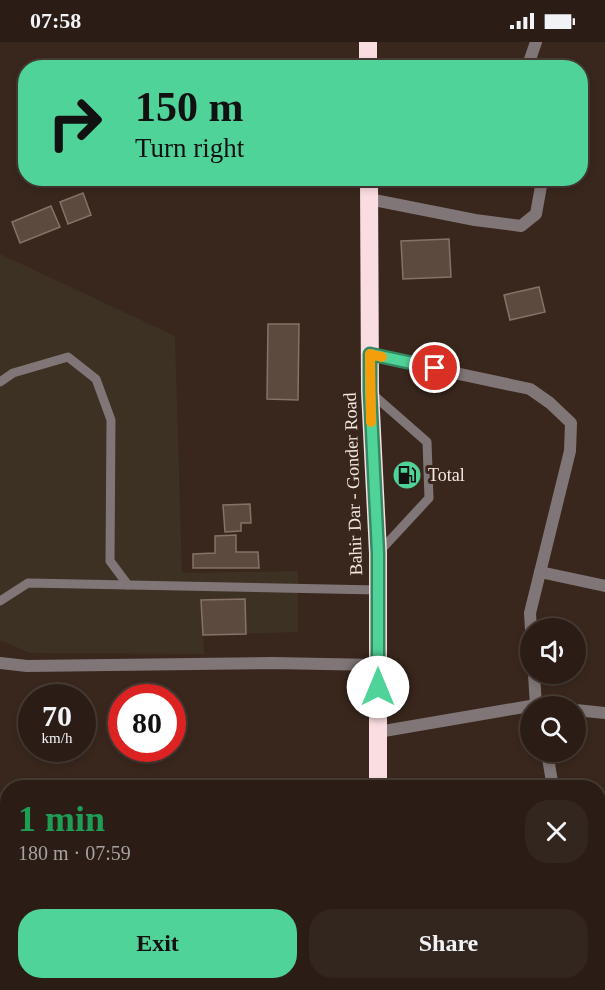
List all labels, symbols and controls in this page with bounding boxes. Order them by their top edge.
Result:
text: 07:58 [30,8,81,33]
icon: right [36,84,114,162]
text: 150 m [135,84,244,130]
text: Turn right [135,133,244,163]
pin [409,342,460,393]
icon: arrive [418,351,451,384]
street label: Bahir Dar - Gonder Road [340,392,366,576]
fuel station icon: Total [391,459,423,491]
place label: Total [428,465,465,485]
map controls [520,618,586,762]
button: sound [520,618,586,684]
position arrow [346,655,410,719]
speed limit sign: 80 [108,684,186,762]
button: search [520,696,586,762]
text: 70 [42,699,72,732]
text: km/h [42,730,72,746]
text: 1 min [18,799,105,839]
button: close [525,800,588,863]
text: 180 m · 07:59 [18,842,131,864]
button: Exit [18,909,297,978]
button: Share [309,909,588,978]

